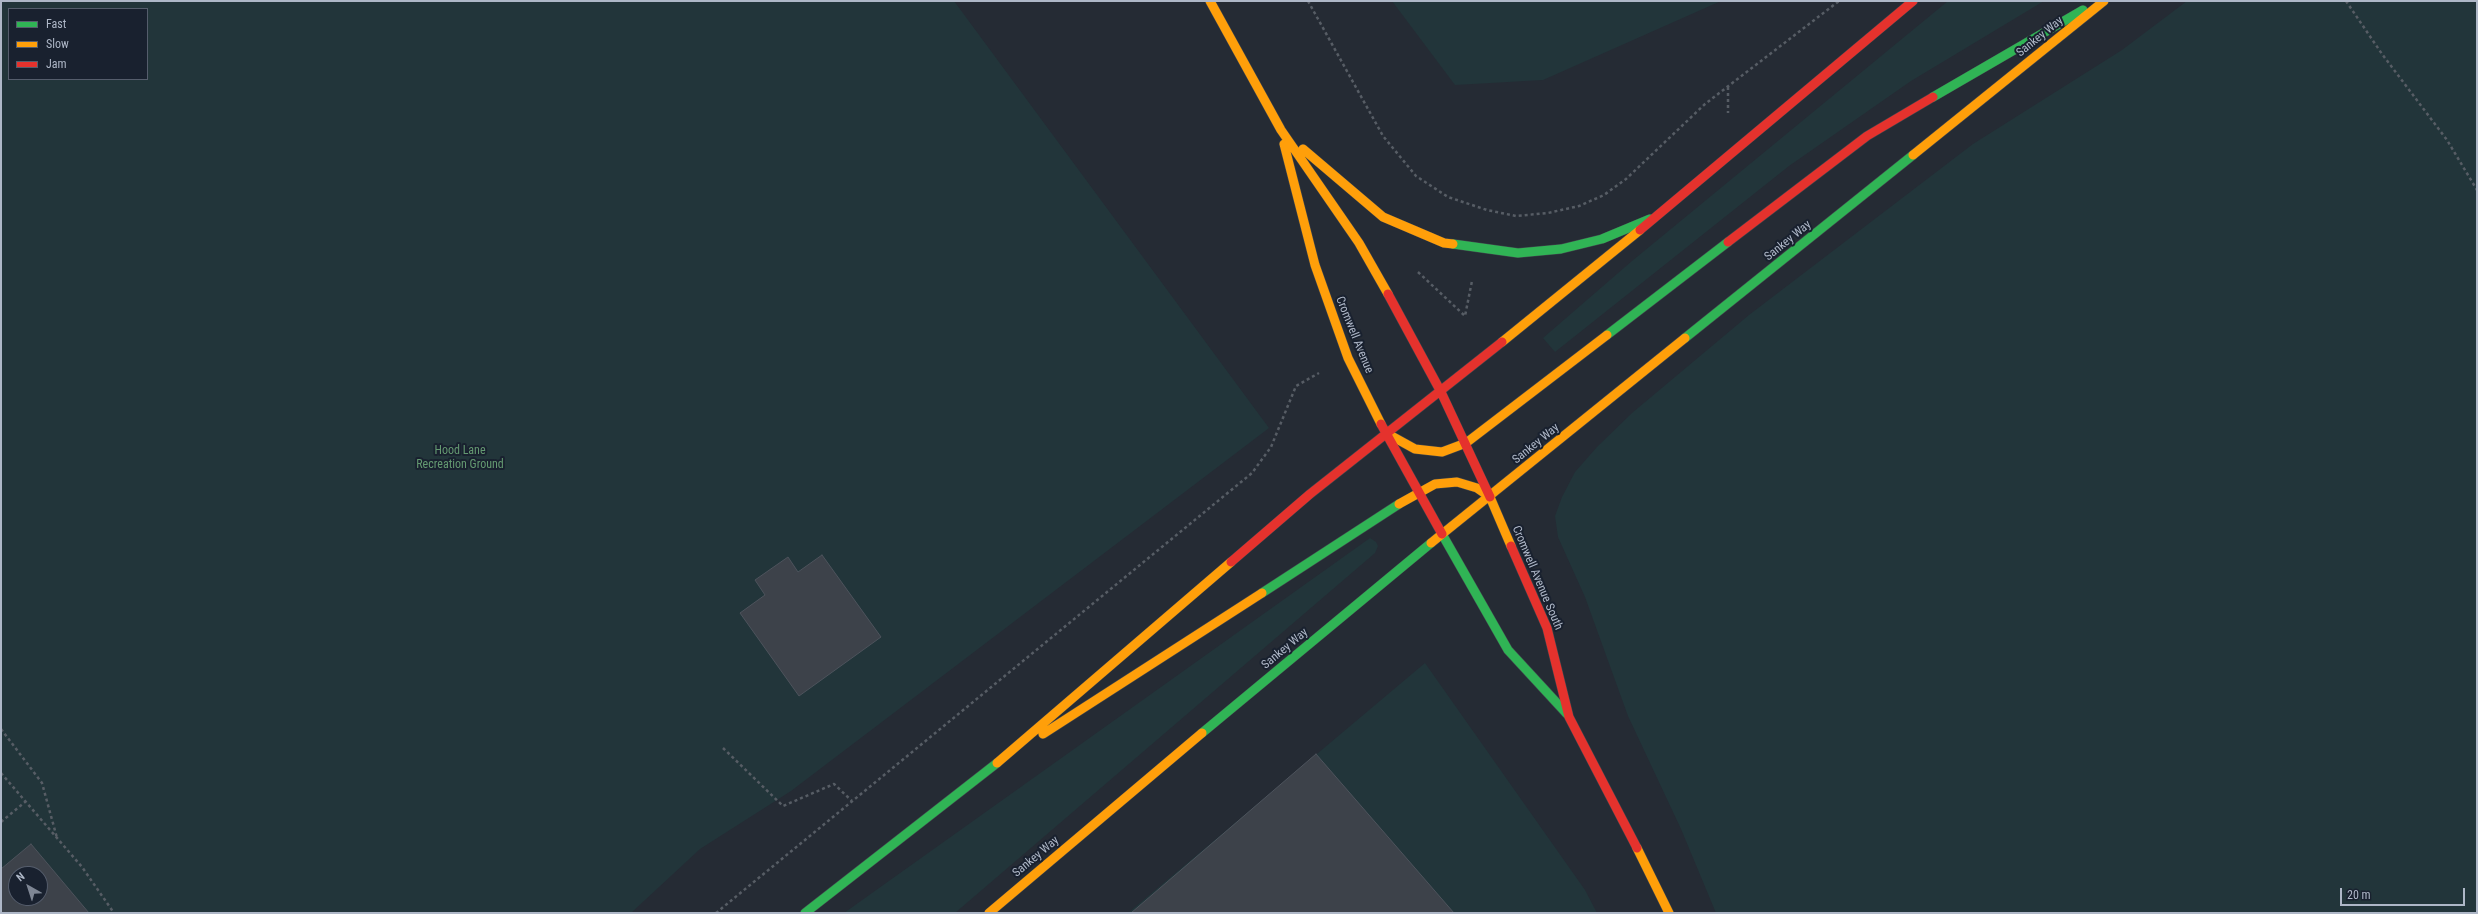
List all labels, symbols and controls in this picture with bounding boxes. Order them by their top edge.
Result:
legend [8,8,148,80]
street label: Sankey Way [2014,14,2066,60]
text: Fast [46,17,66,31]
text: Slow [46,37,69,51]
text: Jam [46,57,67,71]
street label: Sankey Way [1762,218,1814,264]
street label: Cromwell Avenue [1332,294,1376,376]
street label: Sankey Way [1510,421,1562,467]
park label: Hood Lane Recreation Ground [416,444,504,472]
street label: Cromwell Avenue South [1509,524,1565,632]
street label: Sankey Way [1259,625,1311,673]
street label: Sankey Way [1010,833,1062,881]
north arrow [8,866,48,906]
text: N [14,870,27,884]
scale bar [2342,880,2467,906]
text: 20 m [2347,888,2371,902]

